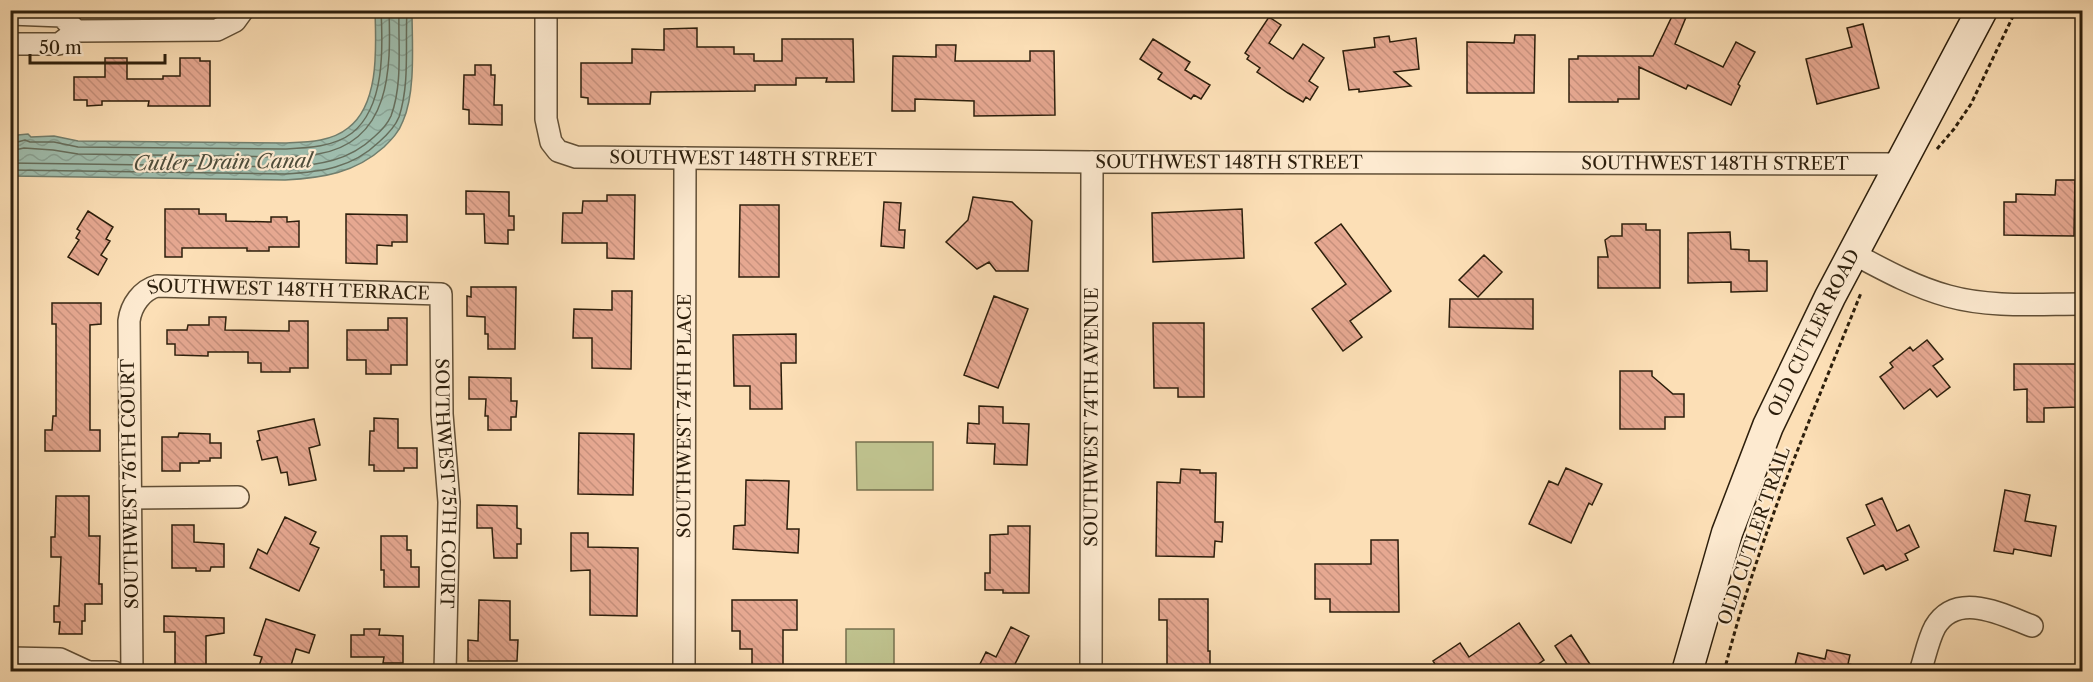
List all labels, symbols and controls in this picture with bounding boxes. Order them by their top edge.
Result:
scale bar [30,27,165,65]
text: 50 m [39,37,82,59]
street label: SOUTHWEST 148TH STREET [609,146,877,171]
water label: Cutler Drain Canal [133,148,315,176]
street label: SOUTHWEST 148TH STREET [1095,151,1363,174]
street label: SOUTHWEST 148TH STREET [1581,152,1849,175]
street label: OLD CUTLER ROAD [1763,245,1864,420]
street label: SOUTHWEST 148TH TERRACE [144,275,430,305]
street label: SOUTHWEST 74TH AVENUE [1080,287,1103,547]
street label: SOUTHWEST 74TH PLACE [673,294,696,538]
street label: SOUTHWEST 76TH COURT [117,358,143,609]
street label: SOUTHWEST 75TH COURT [431,358,460,609]
street label: OLD CUTLER TRAIL [1713,444,1795,628]

